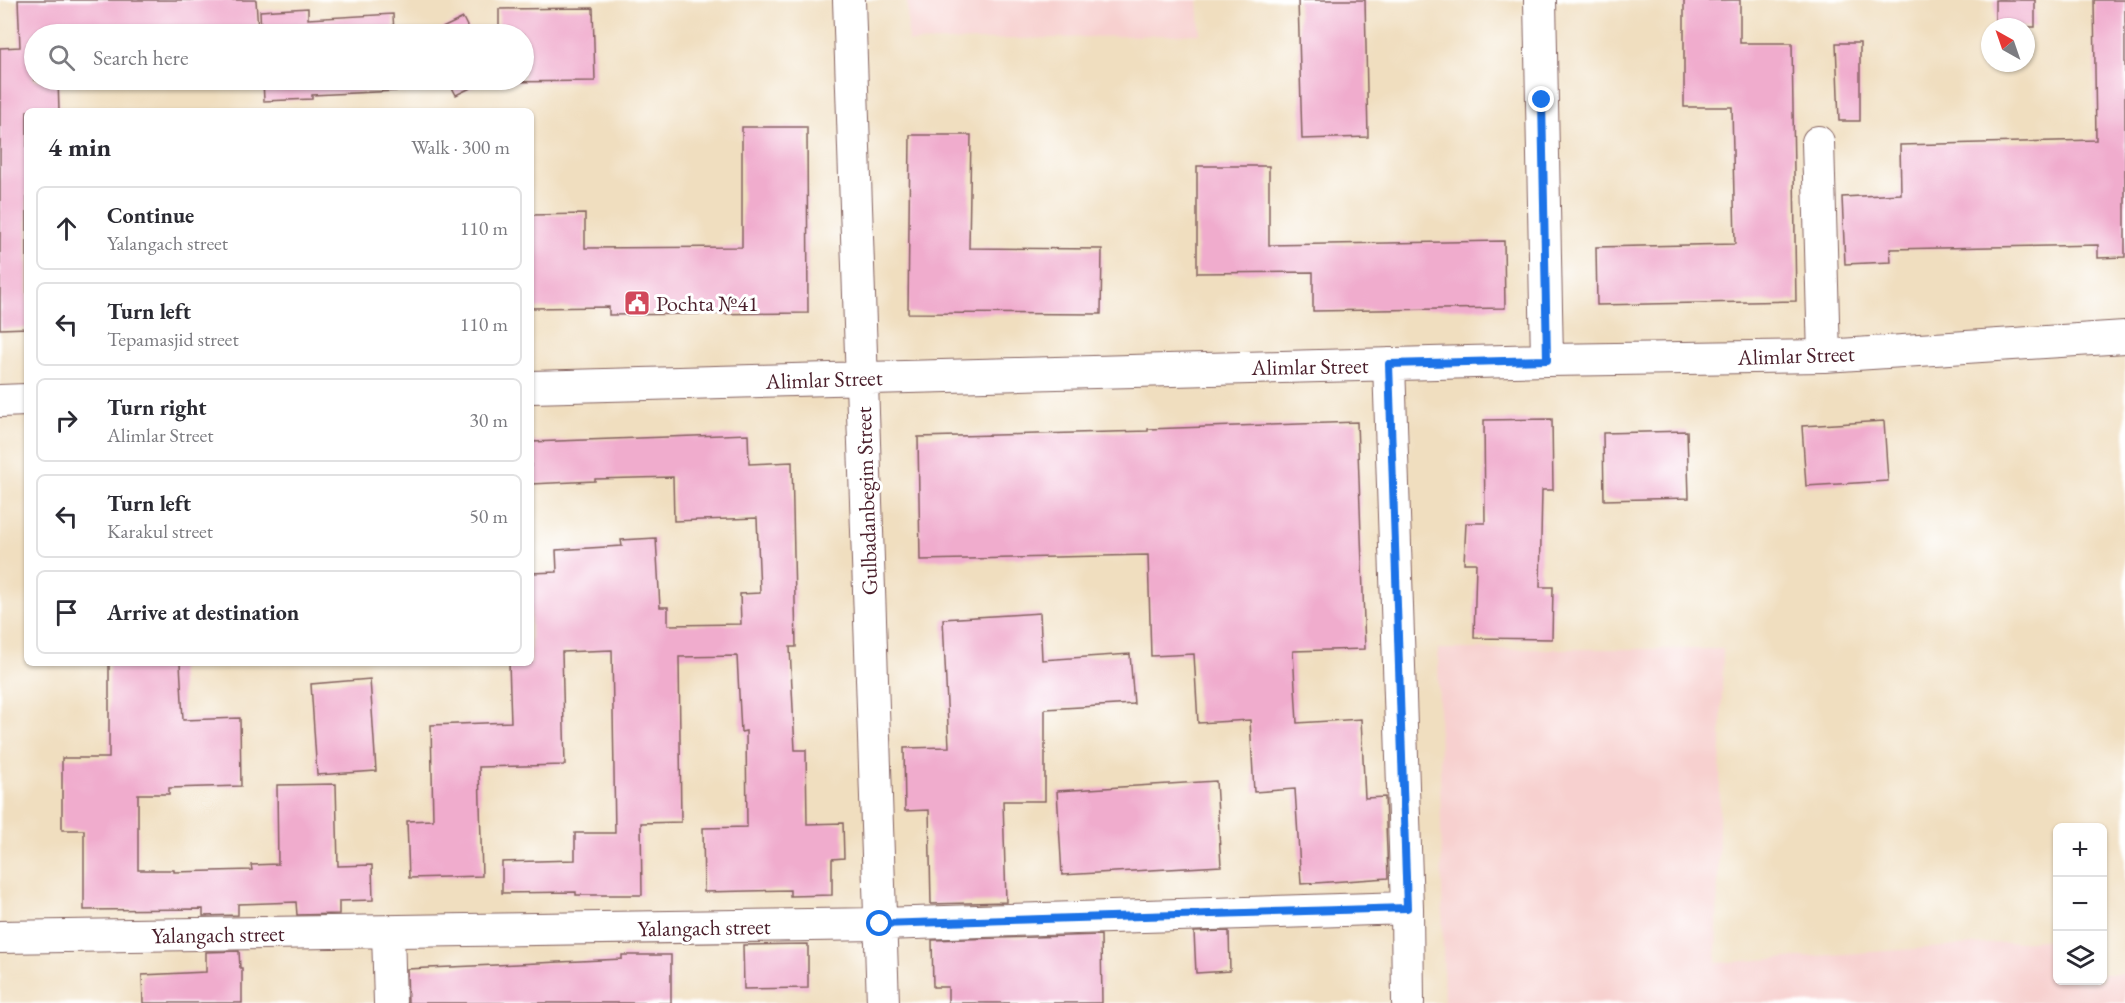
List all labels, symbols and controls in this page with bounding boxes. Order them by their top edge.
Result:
north arrow [1981,18,2035,72]
search box [24,24,534,90]
icon: search [45,41,78,74]
text: Search here [93,43,188,72]
route end [1528,86,1554,112]
text: 4 min [48,130,111,164]
text: Walk · 300 m [411,134,510,160]
text: Continue [107,201,194,230]
icon: ahead [50,212,83,245]
text: 110 m [460,215,508,241]
text: Yalangach street [107,230,228,256]
public building icon: Pochta №41 [622,288,652,318]
place label: Pochta №41 [656,289,759,318]
text: Turn left [107,297,191,326]
icon: left [50,308,83,341]
text: 110 m [460,311,508,337]
text: Tepamasjid street [107,326,239,352]
street label: Аlimlar Street [1736,339,1855,372]
street label: Аlimlar Street [1250,351,1369,382]
street label: Аlimlar Street [764,363,883,396]
text: Turn right [107,393,206,422]
icon: right [50,404,83,437]
street label: Gulbadanbegim Street [849,406,884,596]
text: 30 m [469,407,508,433]
text: Аlimlar Street [107,422,214,448]
text: Turn left [107,489,191,518]
icon: left [50,500,83,533]
text: 50 m [469,503,508,529]
text: Karakul street [107,518,213,544]
icon: arrive [50,596,83,629]
text: Arrive at destination [107,598,299,627]
map controls [2053,823,2107,985]
button: + [2053,823,2107,877]
button: − [2053,877,2107,931]
route start [866,910,892,936]
street label: Yalangach street [637,912,771,943]
street label: Yalangach street [151,919,285,950]
button: layers [2053,931,2107,985]

